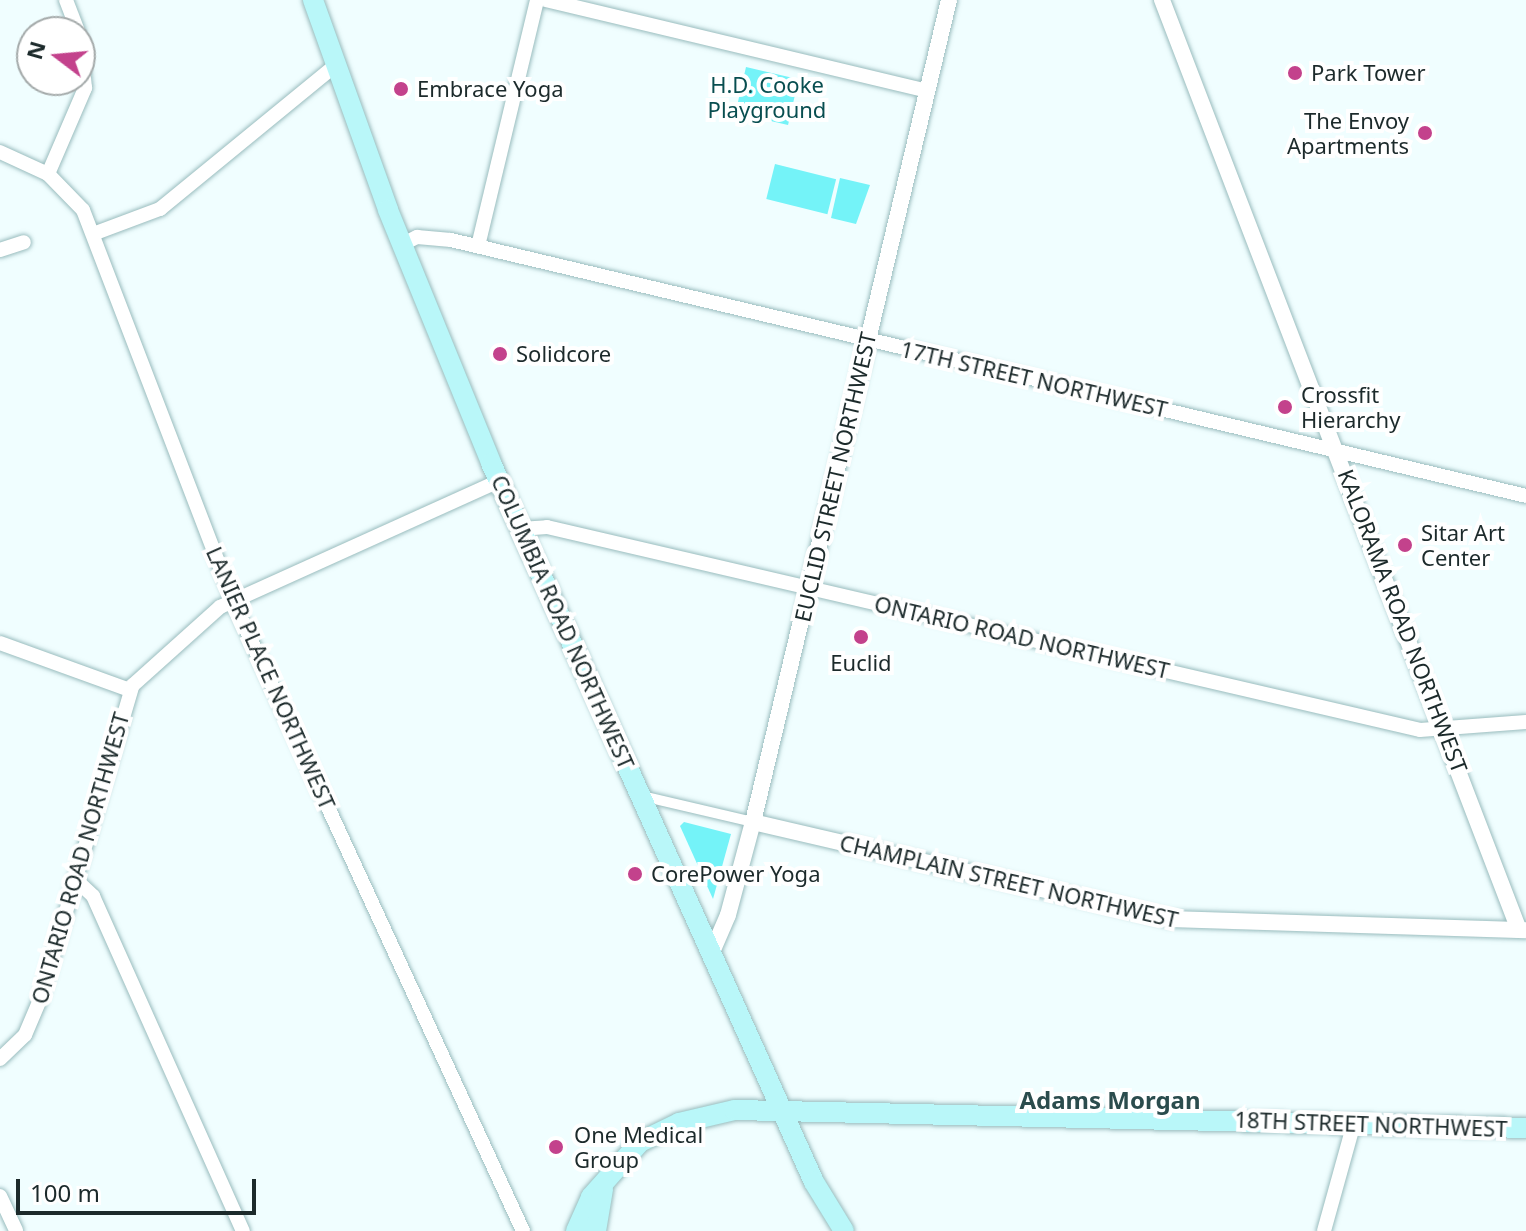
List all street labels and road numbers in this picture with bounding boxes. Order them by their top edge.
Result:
street label: EUCLID STREET NORTHWEST [789,330,881,624]
street label: 17TH STREET NORTHWEST [898,335,1170,423]
street label: KALORAMA ROAD NORTHWEST [1333,466,1473,776]
street label: COLUMBIA ROAD NORTHWEST [486,471,640,773]
street label: LANIER PLACE NORTHWEST [201,543,341,813]
street label: ONTARIO ROAD NORTHWEST [872,590,1172,684]
street label: ONTARIO ROAD NORTHWEST [26,709,134,1007]
street label: CHAMPLAIN STREET NORTHWEST [837,829,1181,933]
street label: 18TH STREET NORTHWEST [1234,1106,1508,1142]

